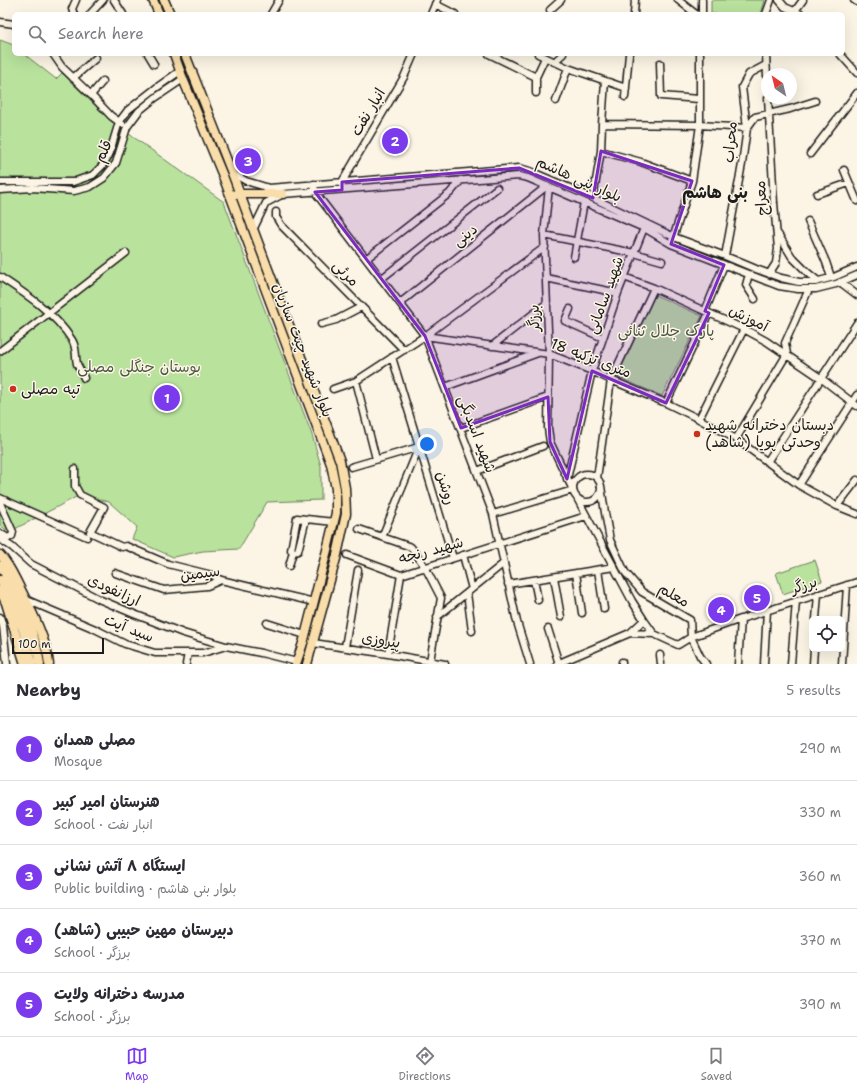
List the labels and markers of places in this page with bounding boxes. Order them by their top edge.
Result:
pin: 2 [382,126,408,156]
pin: 3 [235,146,261,176]
place label: تپه مصلی [21,379,81,399]
pin: 1 [154,383,180,413]
marker: تپه مصلی [8,384,18,394]
place label: دبستان دخترانه شهید وحدتی پویا (شاهد) [705,415,834,452]
marker: دبستان دخترانه شهید وحدتی پویا (شاهد) [692,429,702,439]
pin: 5 [744,583,770,613]
pin: 4 [708,595,734,625]

